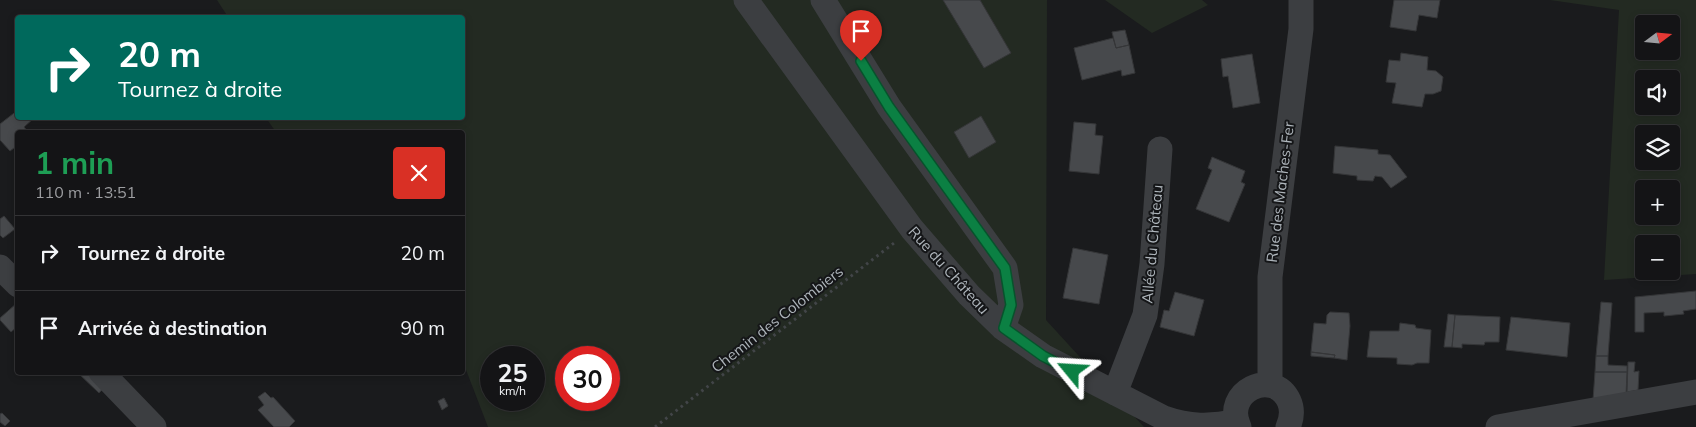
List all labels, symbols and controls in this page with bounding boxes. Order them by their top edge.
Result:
pin [840,10,882,61]
north arrow [1635,15,1680,60]
map controls [1635,15,1680,280]
icon: arrive [847,17,875,45]
text: 20 m [118,32,201,76]
icon: right [35,35,100,100]
button: sound [1635,70,1680,115]
text: Tournez à droite [118,75,282,103]
street label: Rue des Maches-Fer [1262,120,1298,263]
button: layers [1635,125,1680,170]
text: 1 min [35,144,114,182]
button: close [393,147,445,199]
button: + [1635,180,1680,225]
text: 110 m · 13:51 [35,182,136,202]
street label: Allée du Château [1137,184,1167,304]
street label: Rue du Château [905,222,993,318]
button: − [1635,235,1680,280]
icon: right [35,239,63,267]
text: Tournez à droite [78,241,225,265]
text: 20 m [401,241,445,265]
street label: Chemin des Colombiers [707,262,847,376]
icon: arrive [35,314,63,342]
text: Arrivée à destination [78,316,267,340]
text: 90 m [401,316,445,340]
position arrow [1045,344,1097,396]
speed limit sign: 30 [555,346,620,411]
text: 25 [497,357,528,388]
text: km/h [499,383,526,398]

